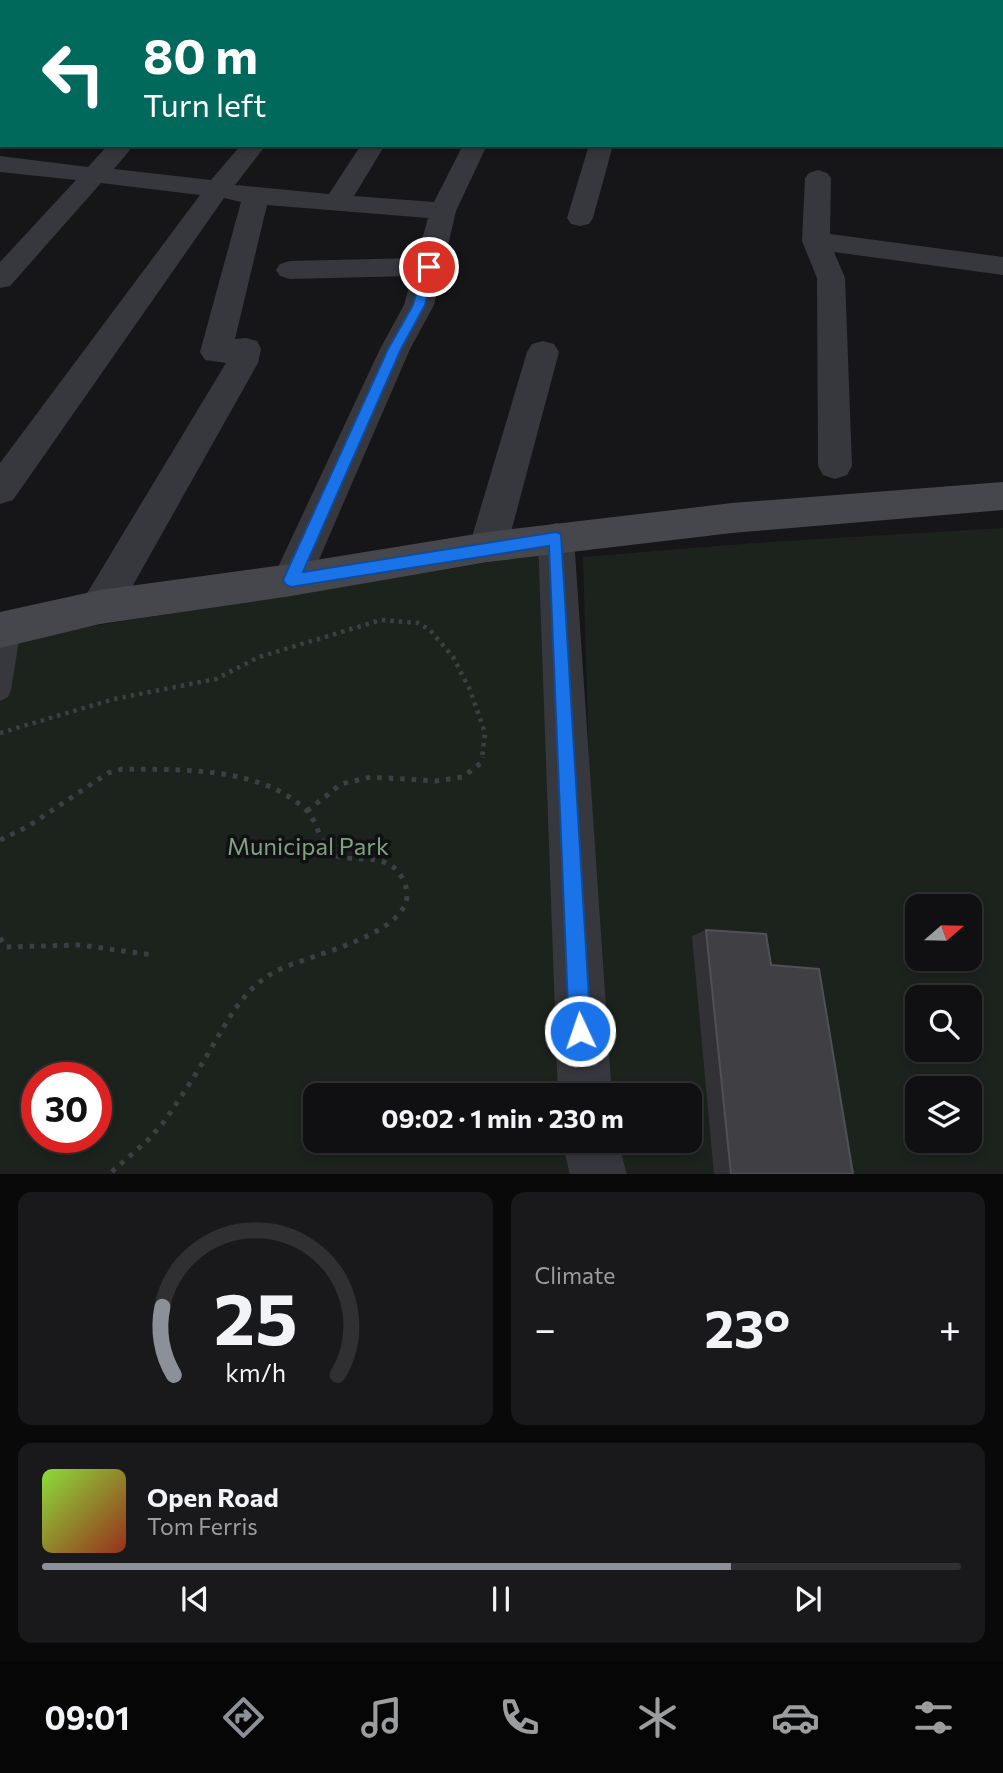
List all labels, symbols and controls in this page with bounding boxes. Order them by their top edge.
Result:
text: 80 m [143,24,258,84]
icon: left [28,28,119,119]
text: Turn left [143,84,267,124]
pin [399,237,459,297]
icon: arrive [410,248,448,286]
park label: Municipal Park [227,831,389,860]
north arrow [905,894,982,971]
map controls [905,894,982,1153]
button: search [905,985,982,1062]
position arrow [543,994,617,1068]
speed limit sign: 30 [21,1062,112,1153]
button: layers [905,1076,982,1153]
text: 09:02 · 1 min · 230 m [381,1102,624,1133]
text: Climate [535,1261,616,1289]
text: 25 [213,1271,297,1360]
text: 23° [704,1295,790,1359]
text: − [535,1304,556,1351]
text: + [939,1304,961,1351]
text: km/h [225,1356,286,1386]
text: Open Road [147,1481,279,1512]
text: Tom Ferris [147,1512,258,1540]
icon: previous [176,1580,214,1618]
icon: pause [482,1580,520,1618]
icon: next [789,1580,827,1618]
icon: directions [219,1693,268,1742]
icon: music [357,1693,406,1742]
icon: phone [495,1693,544,1742]
icon: climate [633,1693,682,1742]
icon: car [771,1693,820,1742]
icon: filters [909,1693,958,1742]
text: 09:01 [45,1697,130,1737]

